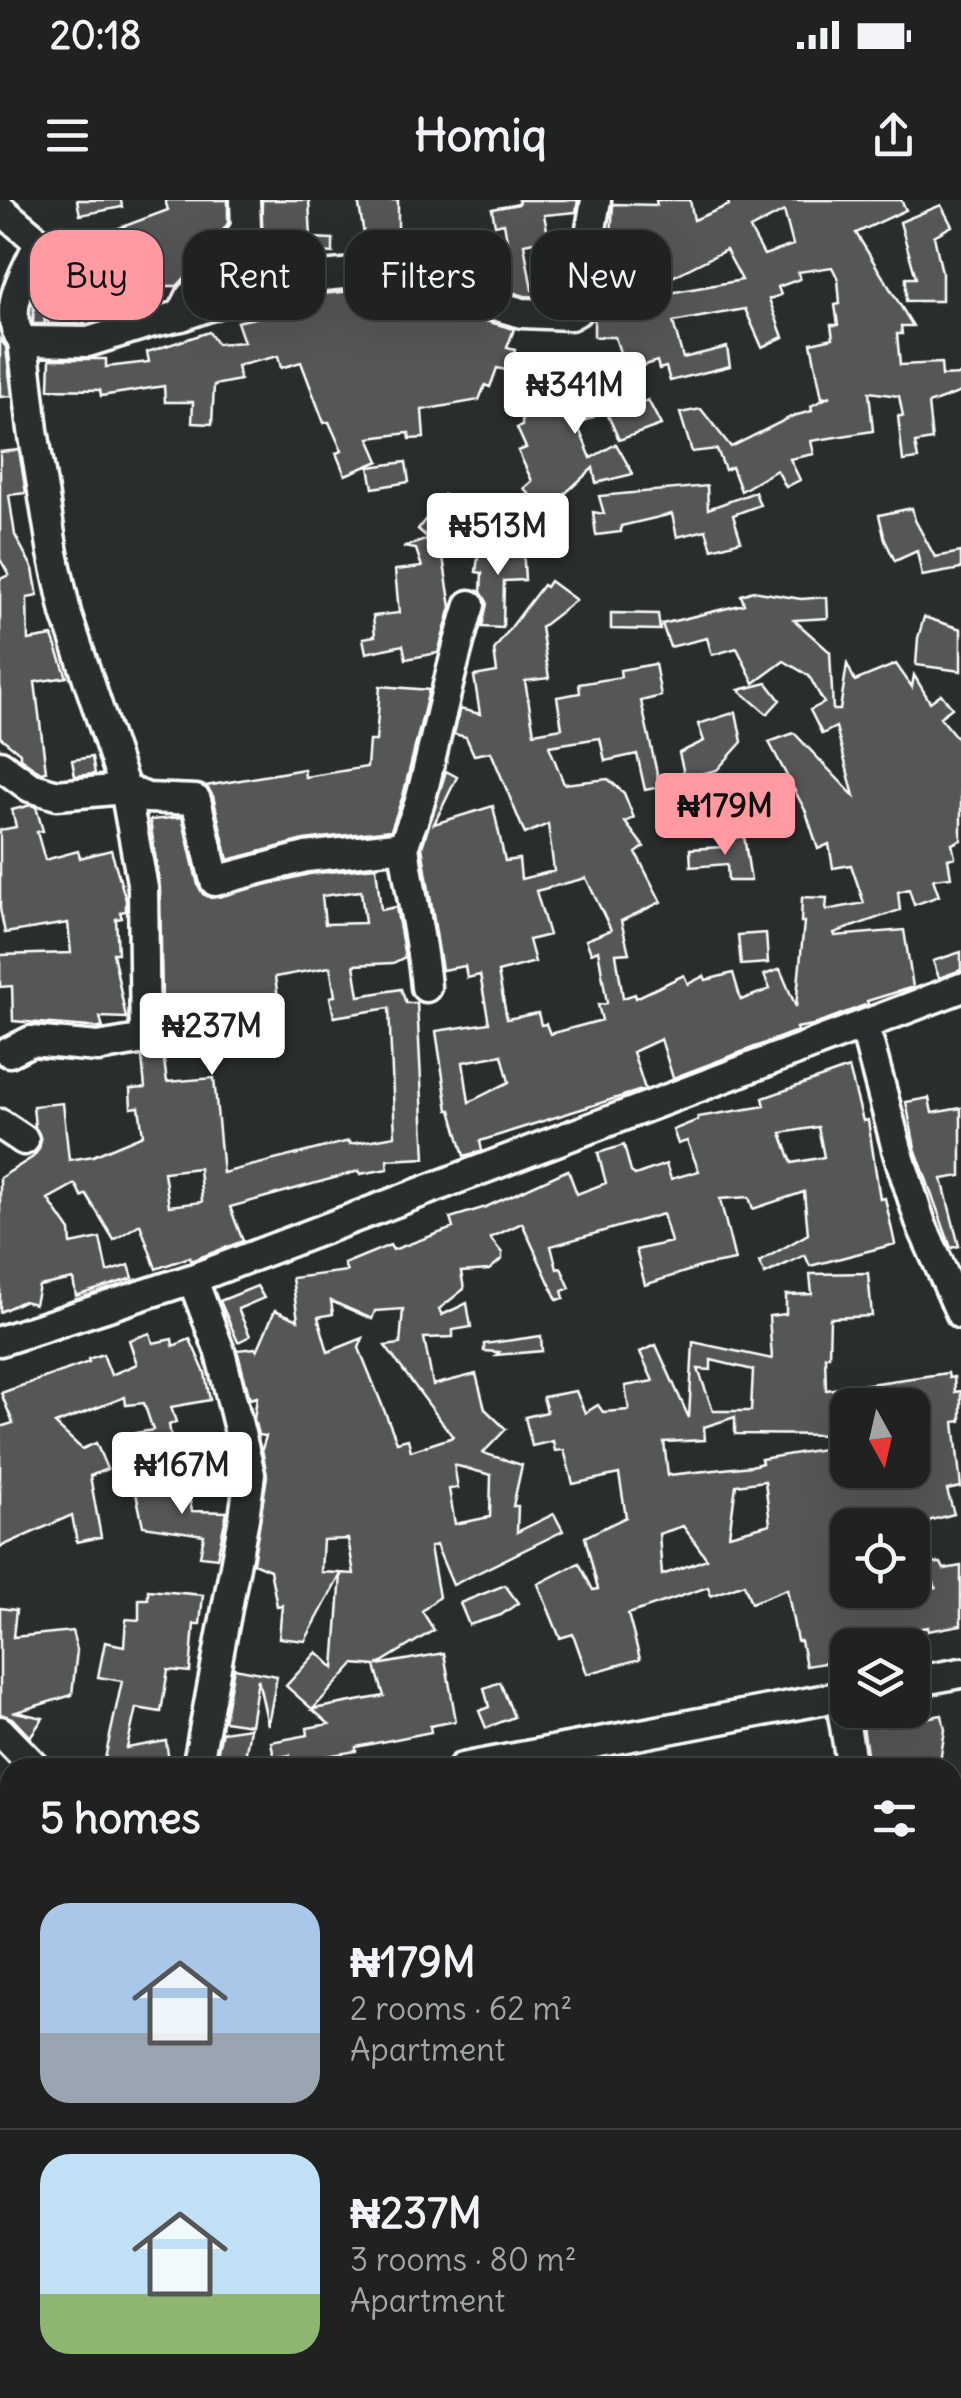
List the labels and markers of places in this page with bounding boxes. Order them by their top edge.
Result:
pin: ₦341M [505,352,645,437]
pin: ₦513M [428,493,568,578]
pin: ₦179M [655,773,795,858]
pin: ₦237M [142,993,282,1078]
pin: ₦167M [112,1432,252,1517]

